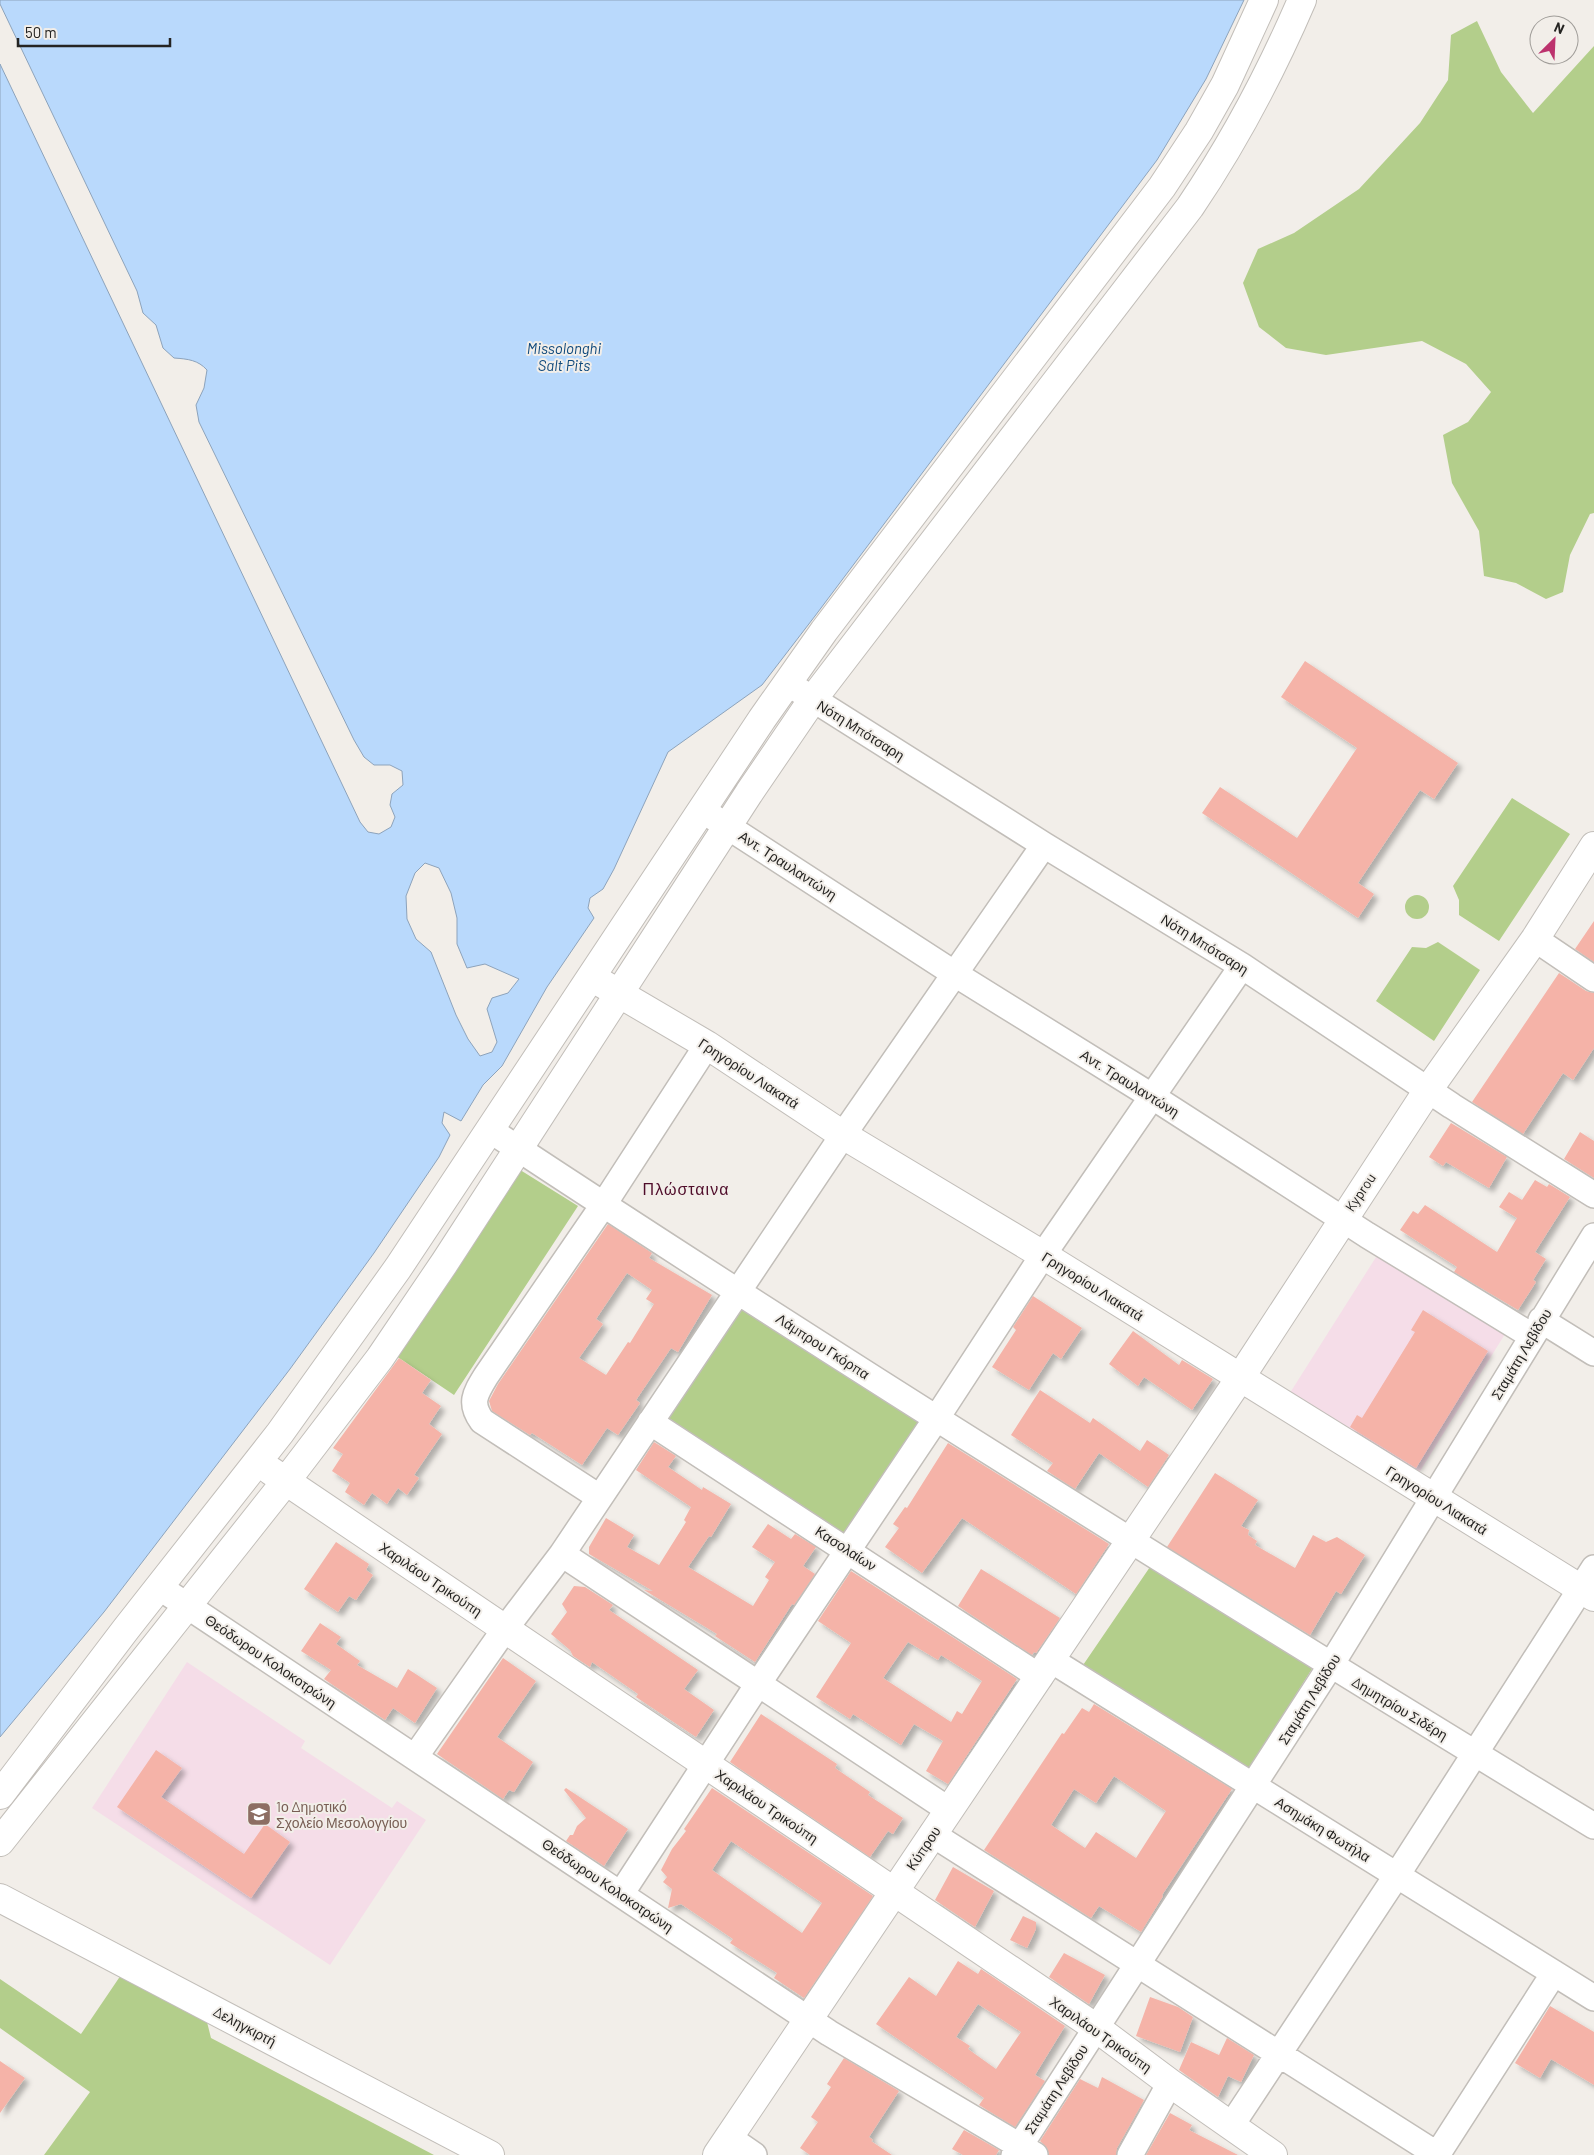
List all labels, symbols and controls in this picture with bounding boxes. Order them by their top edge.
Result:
scale bar [18,15,170,47]
north arrow [1529,15,1579,65]
text: N [1552,18,1567,37]
text: 50 m [25,23,57,41]
water label: Missolonghi Salt Pits [527,339,601,374]
street label: Νότη Μπότσαρη [814,696,908,764]
street label: Αντ. Τραυλαντώνη [736,827,840,903]
street label: Νότη Μπότσαρη [1158,910,1252,978]
street label: Γρηγορίου Λιακατά [696,1034,802,1112]
street label: Αντ. Τραυλαντώνη [1077,1046,1183,1120]
street label: Kyprou [1341,1170,1379,1214]
district label: Πλώσταινα [643,1179,729,1198]
street label: Γρηγορίου Λιακατά [1039,1248,1147,1324]
street label: Σταμάτη Λεβίδου [1487,1305,1555,1403]
street label: Λάμπρου Γκόρπα [773,1310,873,1382]
street label: Γρηγορίου Λιακατά [1383,1462,1491,1538]
street label: Κασολαίων [812,1522,880,1574]
street label: Χαριλάου Τρικούπη [376,1538,486,1620]
street label: Θεόδωρου Κολοκοτρώνη [202,1611,340,1711]
street label: Σταμάτη Λεβίδου [1274,1651,1344,1747]
street label: Δημητρίου Σιδέρη [1349,1673,1451,1743]
street label: Χαριλάου Τρικούπη [712,1765,822,1847]
street label: Ασημάκη Φωτήλα [1272,1793,1374,1865]
place label: 1ο Δημοτικό Σχολείο Μεσολογγίου [276,1798,407,1831]
school or university icon: 1ο Δημοτικό Σχολείο Μεσολογγίου [246,1801,272,1827]
street label: Κύπρου [902,1823,944,1873]
street label: Θεόδωρου Κολοκοτρώνη [539,1835,677,1935]
street label: Χαριλάου Τρικούπη [1047,1993,1155,2075]
street label: Δεληγκιρτή [211,2002,279,2050]
street label: Σταμάτη Λεβίδου [1021,2041,1091,2137]

